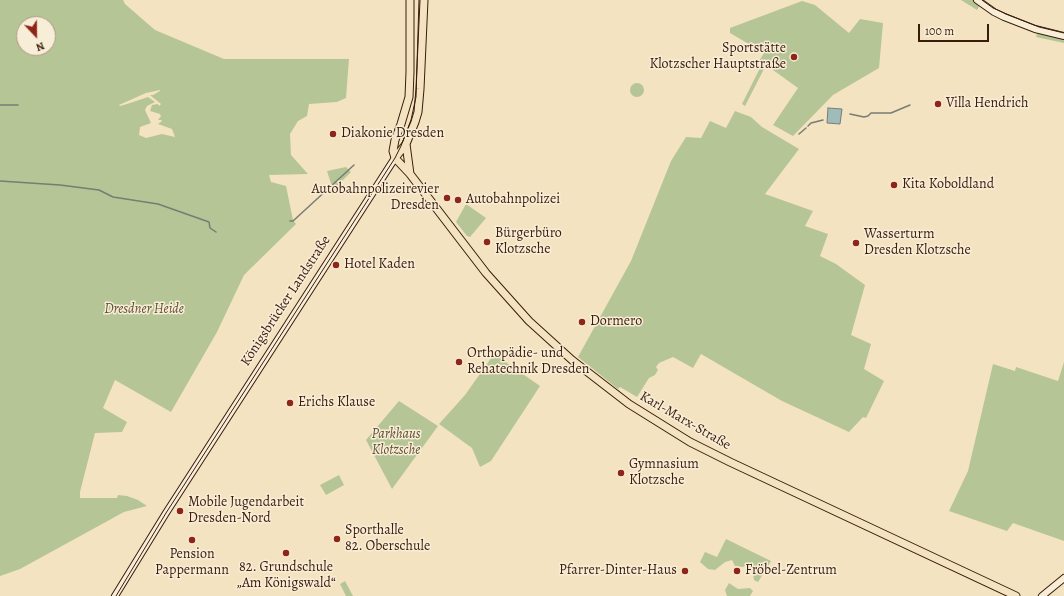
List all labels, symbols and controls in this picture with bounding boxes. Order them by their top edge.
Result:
north arrow [16,16,56,56]
scale bar [920,16,991,42]
text: 100 m [925,23,954,39]
text: N [34,38,47,55]
place label: Sportstätte Klotzscher Hauptstraße [649,41,786,74]
marker: Sportstätte Klotzscher Hauptstraße [789,52,799,62]
place label: Villa Hendrich [946,96,1029,112]
marker: Villa Hendrich [933,99,943,109]
place label: Diakonie Dresden [341,126,444,142]
marker: Diakonie Dresden [328,129,338,139]
place label: Kita Koboldland [902,177,994,193]
marker: Kita Koboldland [889,180,899,190]
place label: Autobahnpolizeirevier Dresden [311,182,439,214]
place label: Autobahnpolizei [466,192,560,208]
marker: Autobahnpolizeirevier Dresden [442,193,452,203]
marker: Autobahnpolizei [453,195,463,205]
place label: Bürgerbüro Klotzsche [495,226,562,258]
place label: Wasserturm Dresden Klotzsche [864,227,971,260]
street label: Königsbrücker Landstraße [238,233,334,369]
marker: Bürgerbüro Klotzsche [482,237,492,247]
marker: Wasserturm Dresden Klotzsche [851,238,861,248]
place label: Hotel Kaden [344,257,415,273]
marker: Hotel Kaden [331,260,341,270]
park label: Dresdner Heide [104,302,184,318]
place label: Dormero [590,314,642,330]
marker: Dormero [577,317,587,327]
place label: Orthopädie- und Rehatechnik Dresden [467,346,589,378]
marker: Orthopädie- und Rehatechnik Dresden [454,357,464,367]
street label: Karl-Marx-Straße [636,388,734,454]
place label: Erichs Klause [298,395,375,411]
marker: Erichs Klause [285,398,295,408]
park label: Parkhaus Klotzsche [371,427,421,460]
place label: Gymnasium Klotzsche [629,457,699,490]
marker: Gymnasium Klotzsche [616,468,626,478]
place label: Mobile Jugendarbeit Dresden-Nord [188,495,304,528]
marker: Mobile Jugendarbeit Dresden-Nord [175,506,185,516]
place label: Sporthalle 82. Oberschule [345,523,430,556]
marker: Sporthalle 82. Oberschule [332,534,342,544]
marker: Pension Pappermann [187,535,197,545]
place label: Pension Pappermann [155,547,229,580]
marker: 82. Grundschule „Am Königswald“ [281,548,291,558]
place label: 82. Grundschule „Am Königswald“ [236,560,336,592]
place label: Pfarrer-Dinter-Haus [559,563,677,579]
place label: Fröbel-Zentrum [745,563,837,579]
marker: Pfarrer-Dinter-Haus [680,566,690,576]
marker: Fröbel-Zentrum [732,566,742,576]

